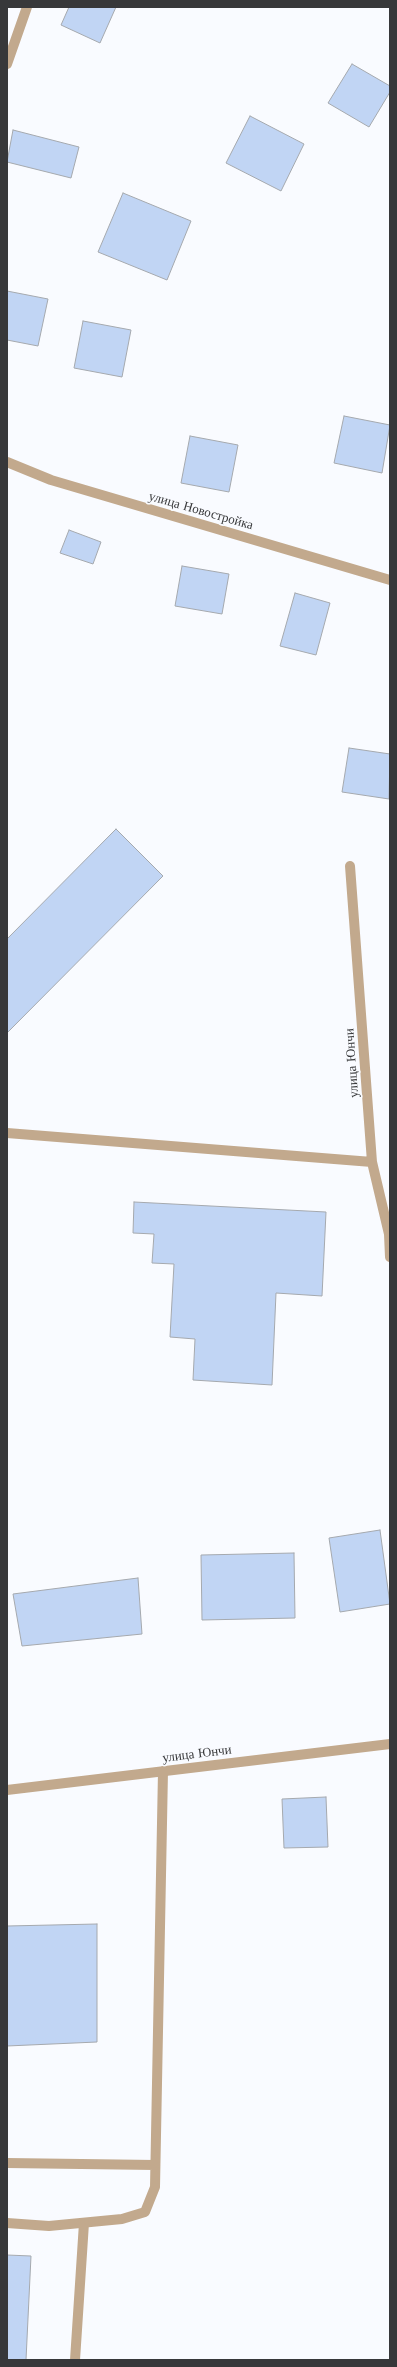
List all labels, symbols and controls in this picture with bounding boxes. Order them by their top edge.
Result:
street label: улица Новостройка [147,489,255,533]
street label: улица Юнчи [342,1028,362,1098]
street label: улица Юнчи [161,1742,233,1766]

